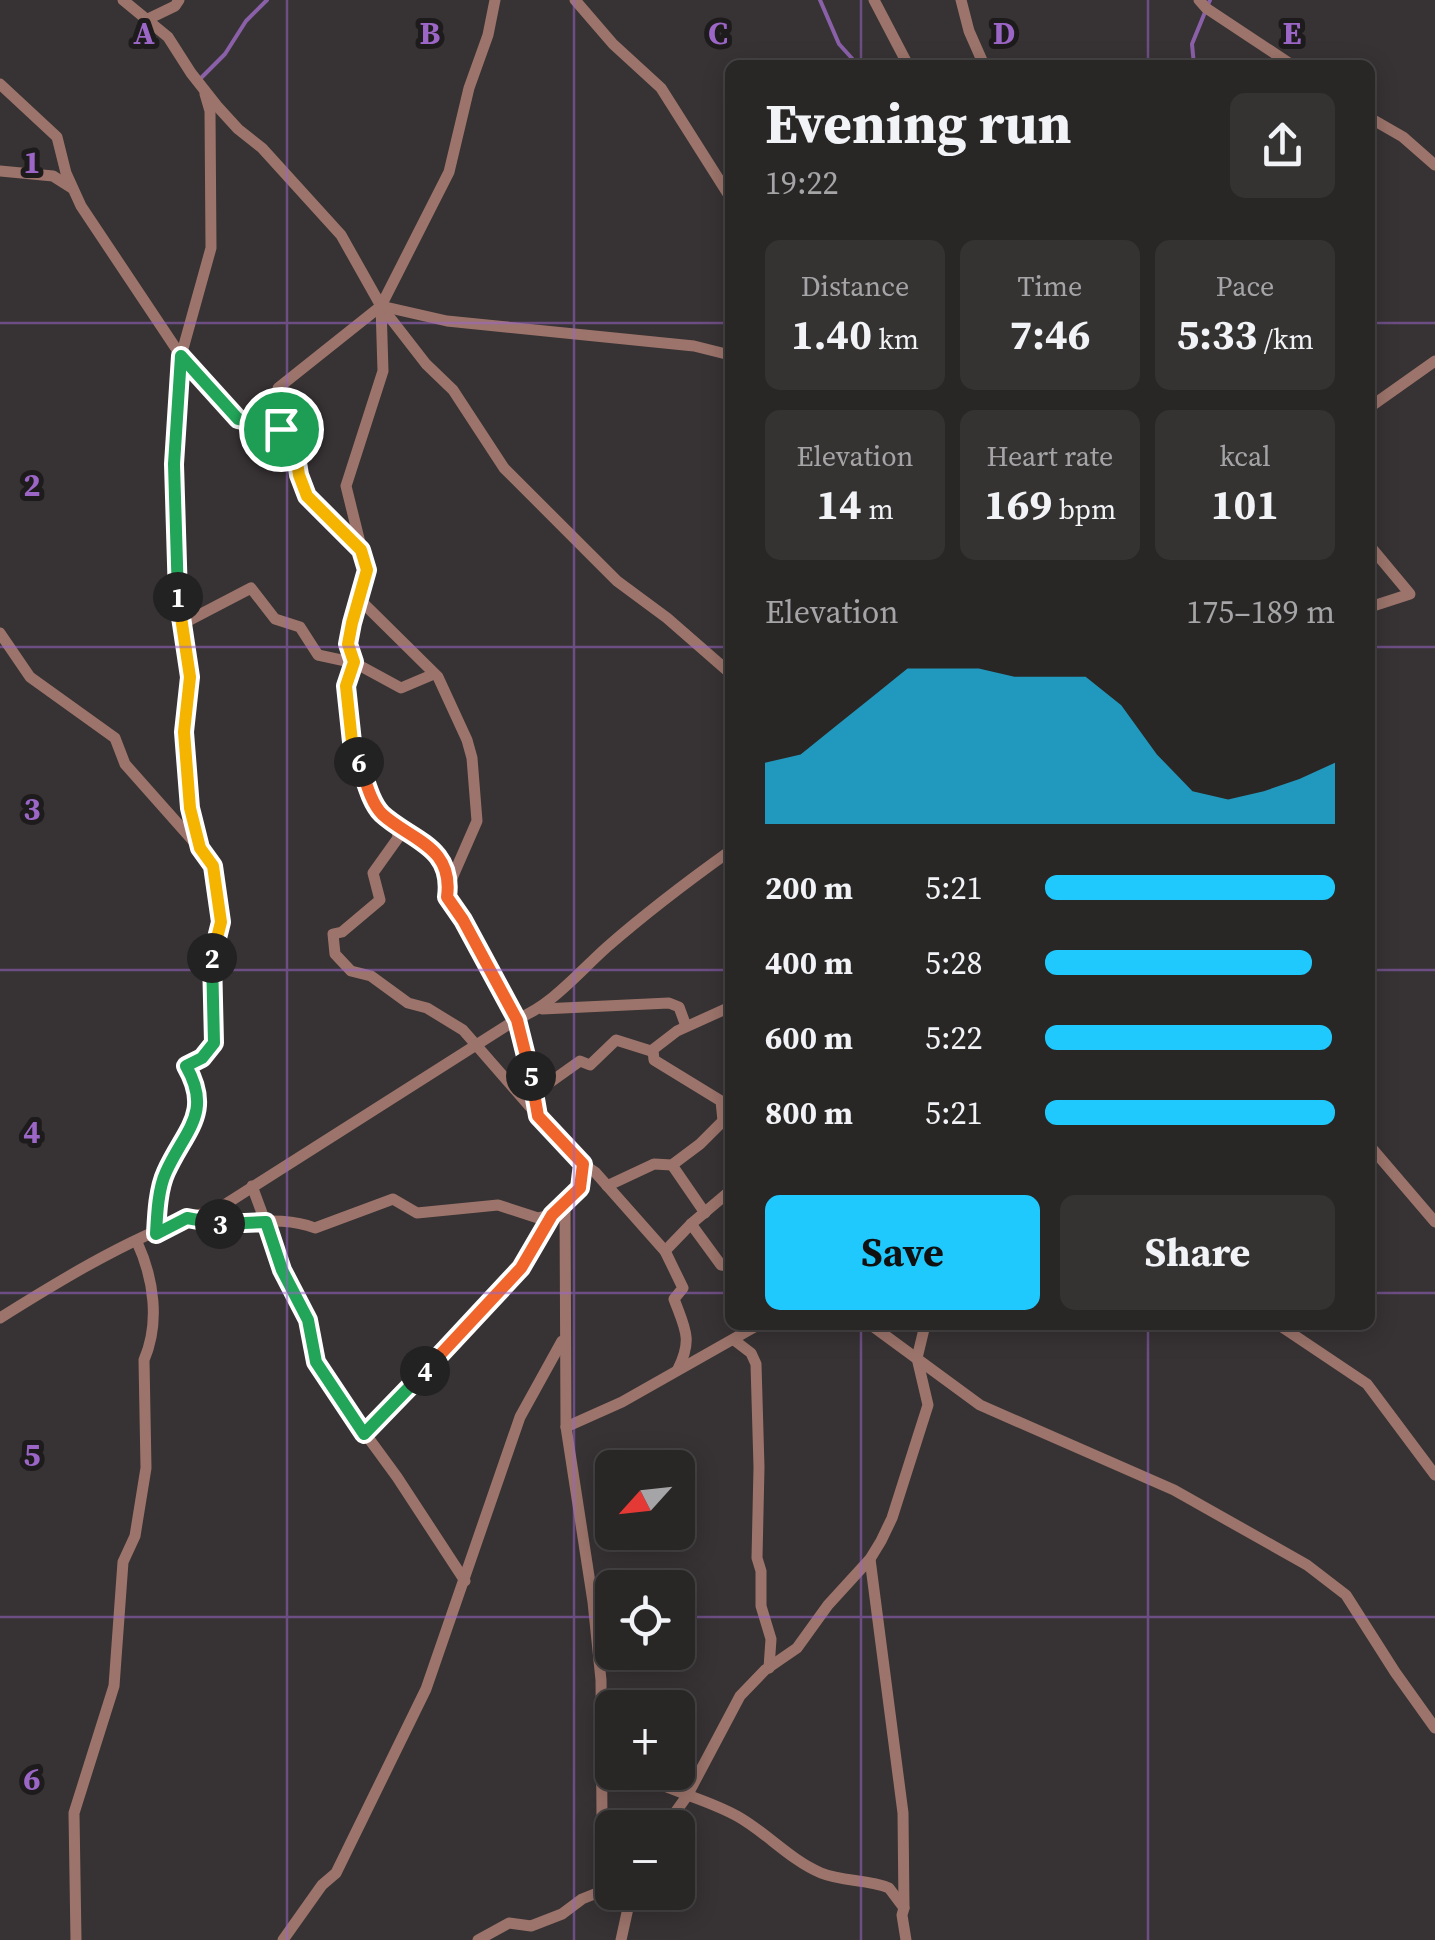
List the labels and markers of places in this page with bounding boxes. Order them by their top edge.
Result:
pin [239,387,324,472]
pin: 1 [153,572,203,622]
pin: 6 [334,737,384,787]
pin: 2 [187,933,237,983]
pin: 5 [506,1051,556,1101]
pin: 3 [195,1199,245,1249]
pin: 4 [400,1346,450,1396]

